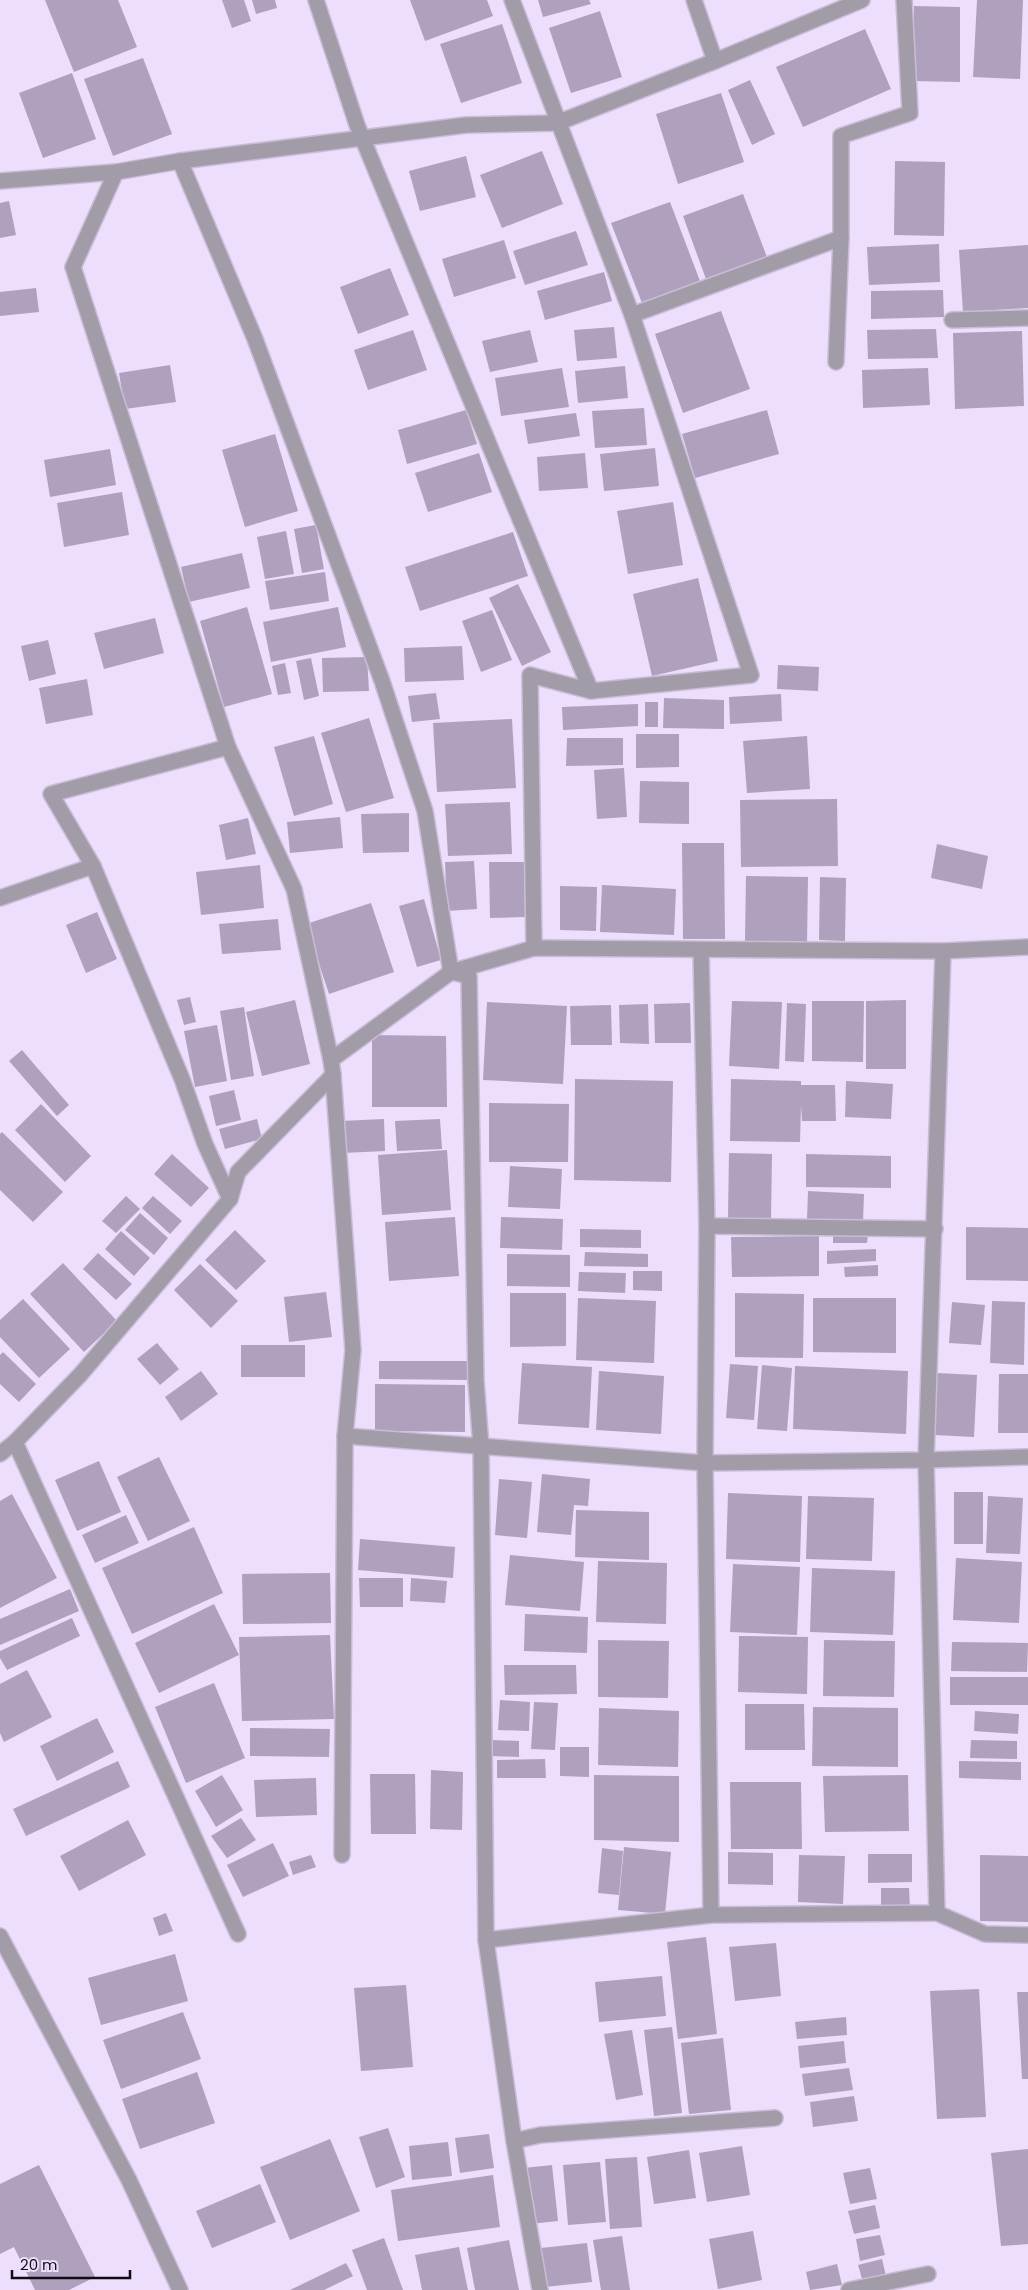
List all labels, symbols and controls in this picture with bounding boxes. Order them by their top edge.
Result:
scale bar [12,2248,130,2280]
text: 20 m [20,2254,58,2275]

